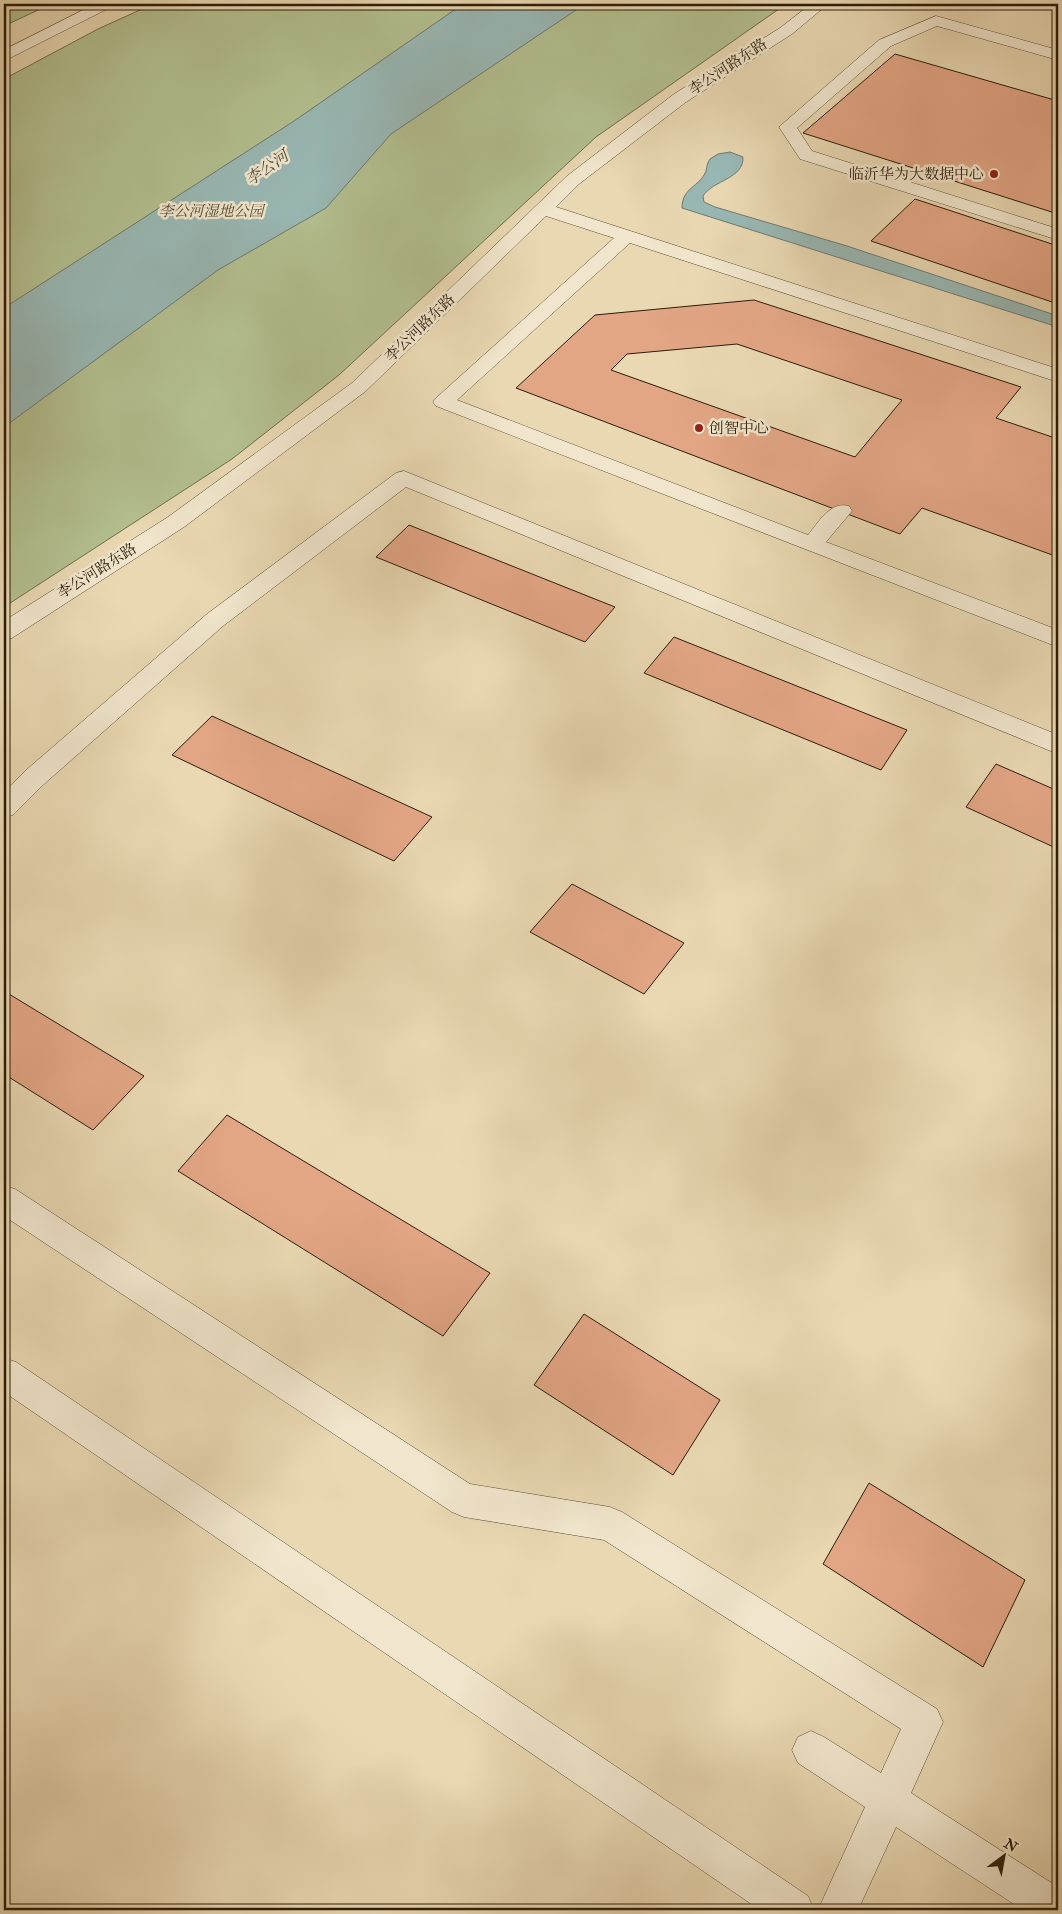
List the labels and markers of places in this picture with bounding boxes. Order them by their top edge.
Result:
place label: 临沂华为大数据中心 [849,165,984,184]
marker: 临沂华为大数据中心 [988,168,1000,180]
place label: 创智中心 [709,419,769,438]
marker: 创智中心 [693,422,705,434]

